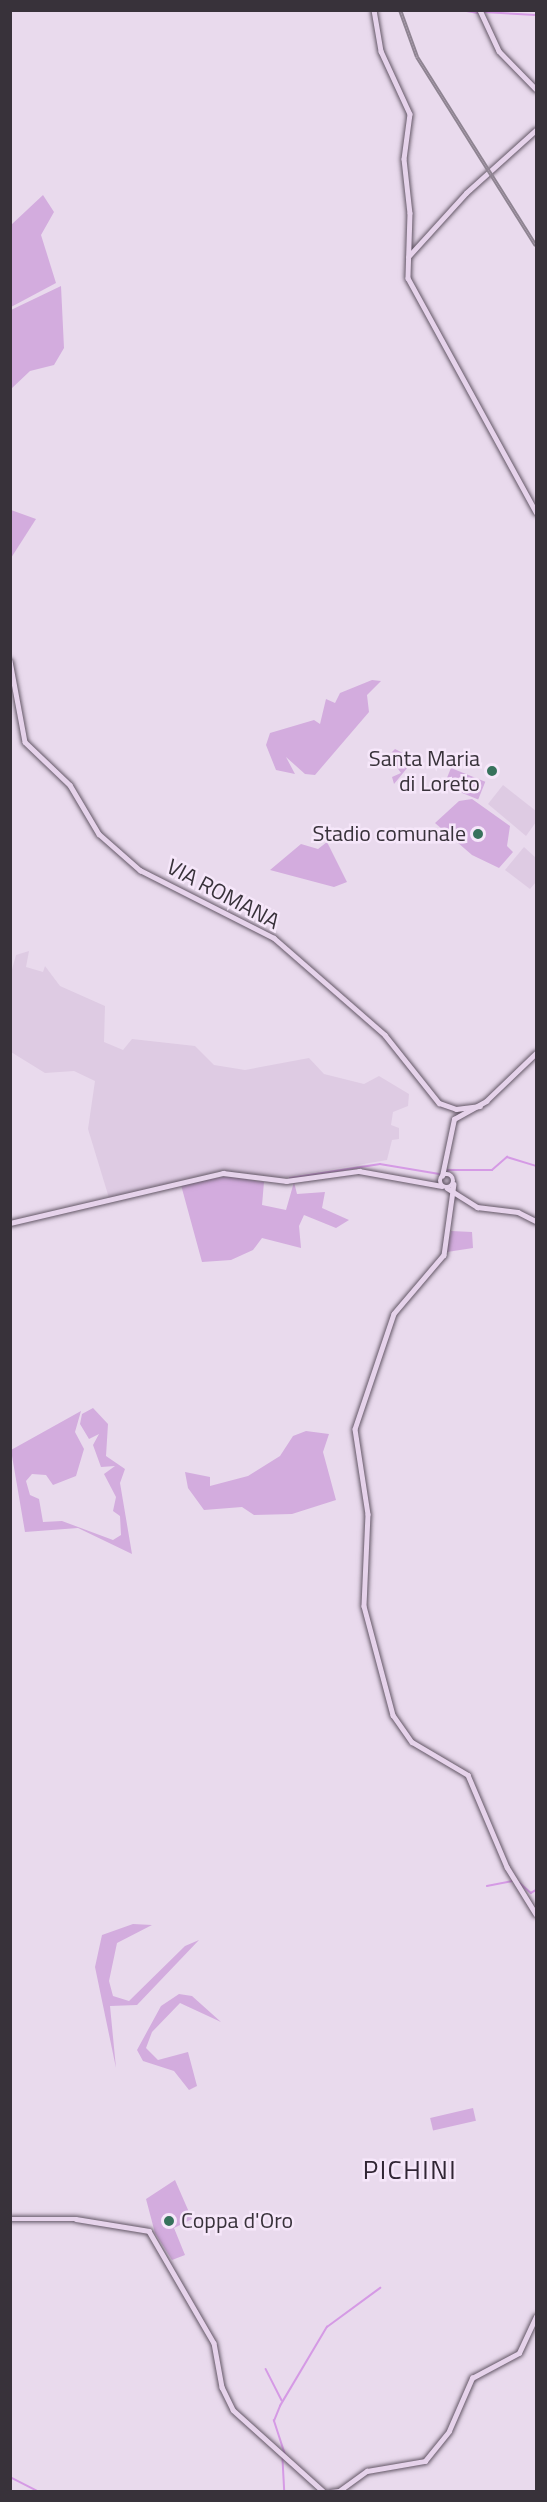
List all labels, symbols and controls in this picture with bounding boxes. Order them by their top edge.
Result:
place label: Santa Maria di Loreto [369,745,480,796]
marker: Santa Maria di Loreto [485,764,499,778]
place label: Stadio comunale [312,821,466,847]
marker: Stadio comunale [471,827,485,841]
street label: VIA ROMANA [162,853,284,935]
district label: PICHINI [363,2154,457,2186]
place label: Coppa d'Oro [181,2208,293,2234]
marker: Coppa d'Oro [162,2214,176,2228]

